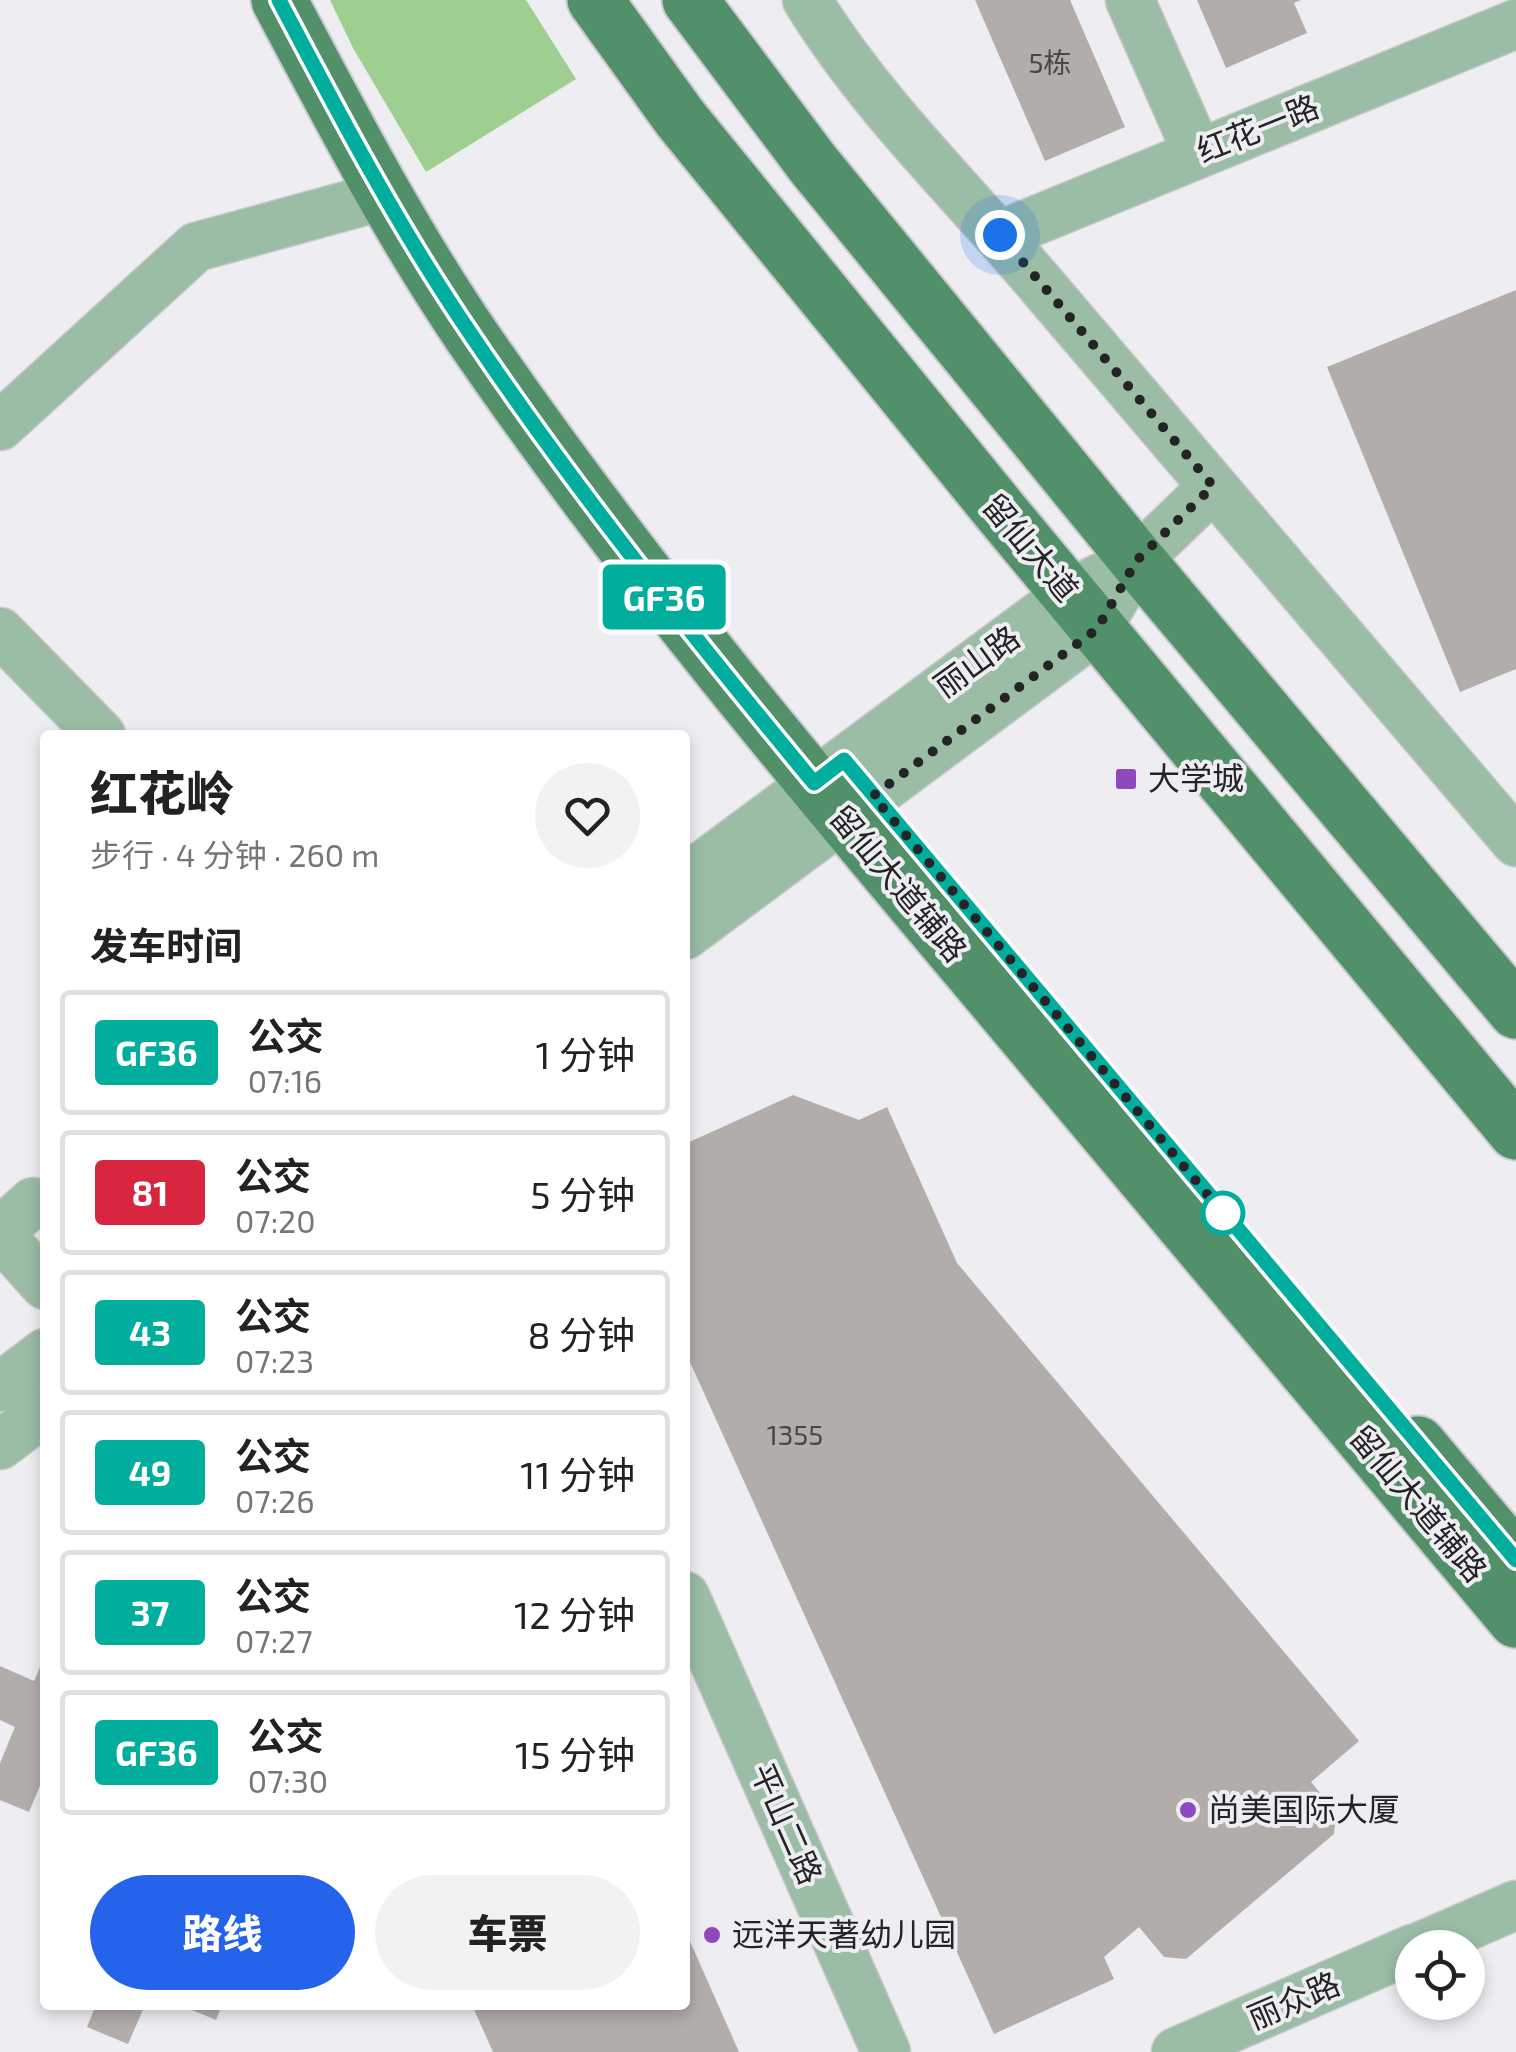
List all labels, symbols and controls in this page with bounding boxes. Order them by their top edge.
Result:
house number: 5栋 [1028,45,1072,79]
street label: 红花一路 [1191,86,1324,169]
your location [975,210,1025,260]
street label: 留仙大道 [976,485,1087,608]
line badge: GF36 [594,564,734,630]
text: GF36 [623,576,705,618]
street label: 丽山路 [926,617,1026,704]
place label: 大学城 [1148,758,1244,796]
text: 红花岭 [90,763,234,821]
button: heart [535,763,640,868]
marker: 大学城 [1113,766,1139,792]
street label: 留仙大道辅路 [823,797,976,968]
text: 步行 · 4 分钟 · 260 m [90,835,379,873]
text: 发车时间 [90,922,242,968]
text: 公交 [248,1012,324,1058]
text: GF36 [115,1031,198,1073]
text: 1 分钟 [535,1031,635,1077]
text: 07:16 [248,1061,322,1099]
text: 公交 [235,1152,311,1198]
text: 81 [132,1171,168,1213]
text: 5 分钟 [530,1171,635,1217]
unlabelled marker [1202,1192,1244,1234]
text: 07:20 [235,1201,316,1239]
text: 公交 [235,1292,311,1338]
text: 43 [129,1311,171,1353]
text: 8 分钟 [527,1311,635,1357]
text: 07:23 [235,1341,314,1379]
house number: 1355 [767,1417,823,1451]
street label: 留仙大道辅路 [1343,1417,1496,1588]
text: 公交 [235,1432,311,1478]
text: 49 [129,1451,171,1493]
text: 11 分钟 [520,1451,635,1497]
text: 07:26 [235,1481,315,1519]
text: 公交 [235,1572,311,1618]
text: 37 [131,1591,169,1633]
text: 12 分钟 [514,1591,635,1637]
text: 07:27 [235,1621,313,1659]
text: 公交 [248,1712,324,1758]
text: GF36 [115,1731,198,1773]
text: 15 分钟 [515,1731,635,1777]
street label: 平山二路 [744,1757,831,1889]
text: 07:30 [248,1761,328,1799]
place label: 尚美国际大厦 [1208,1789,1400,1827]
marker: 尚美国际大厦 [1177,1799,1199,1821]
button: 路线 [90,1875,355,1990]
button: 车票 [375,1875,640,1990]
place label: 远洋天著幼儿园 [732,1914,956,1952]
marker: 远洋天著幼儿园 [701,1924,723,1946]
map controls [1395,1930,1485,2020]
button: locate [1395,1930,1485,2020]
street label: 丽众路 [1242,1963,1345,2035]

